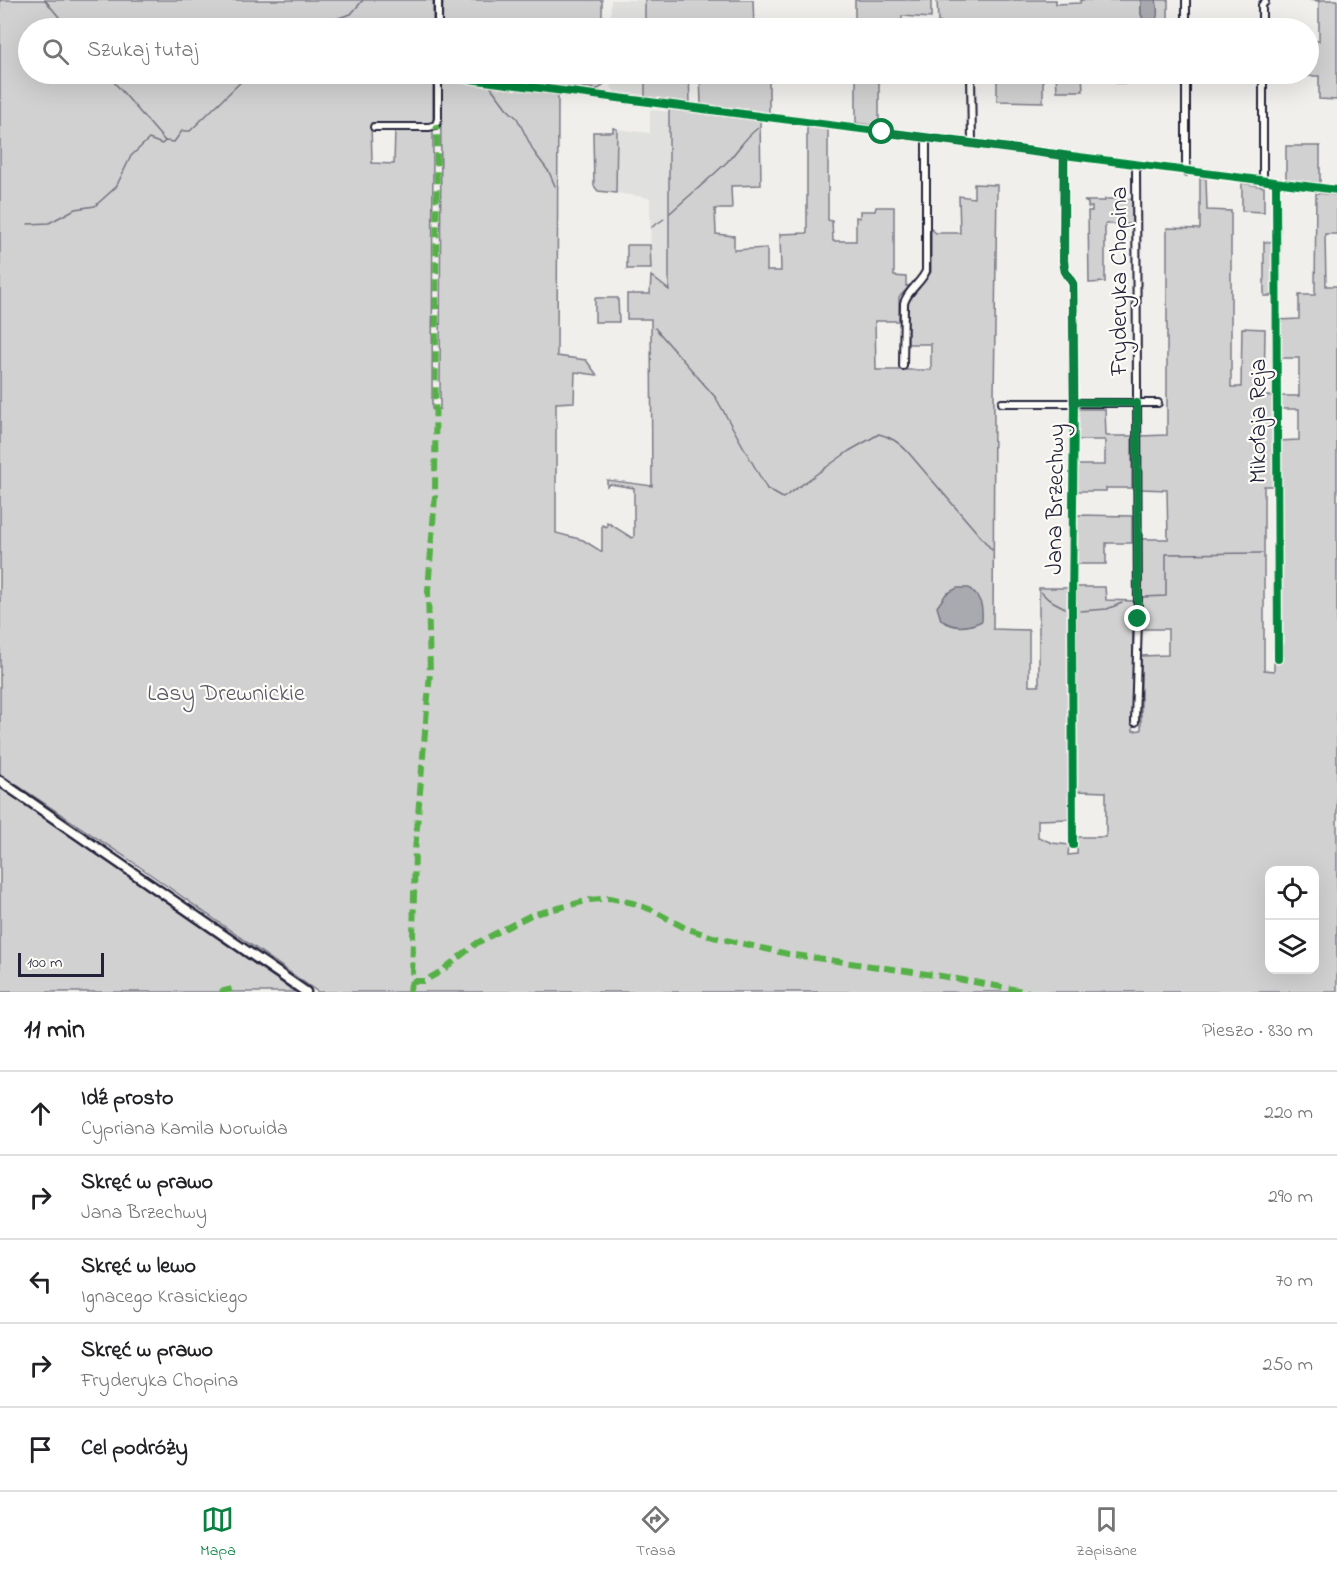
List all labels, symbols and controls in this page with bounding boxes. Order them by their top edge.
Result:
search box [18,18,1319,84]
icon: search [39,35,72,68]
text: Szukaj tutaj [87,35,198,67]
route start [868,118,894,144]
street label: Fryderyka Chopina [1103,187,1139,376]
street label: Mikołaja Reja [1242,358,1277,484]
street label: Jana Brzechwy [1038,423,1076,575]
route end [1124,605,1150,631]
park label: Lasy Drewnickie [147,677,305,713]
map controls [1265,866,1319,974]
button: locate [1265,866,1319,920]
button: layers [1265,920,1319,974]
scale bar [18,950,104,977]
text: 100 m [27,951,62,975]
text: 11 min [24,1012,85,1050]
text: Pieszo · 830 m [1202,1017,1313,1046]
text: Idź prosto [81,1083,174,1115]
icon: ahead [24,1097,57,1130]
text: 220 m [1264,1099,1313,1128]
text: Cypriana Kamila Norwida [81,1115,288,1144]
text: Skręć w prawo [81,1167,213,1199]
icon: right [24,1181,57,1214]
text: 290 m [1268,1183,1313,1212]
text: Jana Brzechwy [81,1199,207,1228]
text: Skręć w lewo [81,1251,196,1283]
icon: left [24,1265,57,1298]
text: 70 m [1276,1267,1313,1296]
text: Ignacego Krasickiego [81,1283,248,1312]
text: Skręć w prawo [81,1335,213,1367]
icon: right [24,1349,57,1382]
text: 250 m [1262,1351,1313,1380]
text: Fryderyka Chopina [81,1367,238,1396]
icon: arrive [24,1433,57,1466]
text: Cel podróży [81,1433,188,1465]
tab: Mapa [200,1503,236,1563]
tab: Trasa [636,1503,676,1563]
tab: Zapisane [1076,1503,1137,1563]

